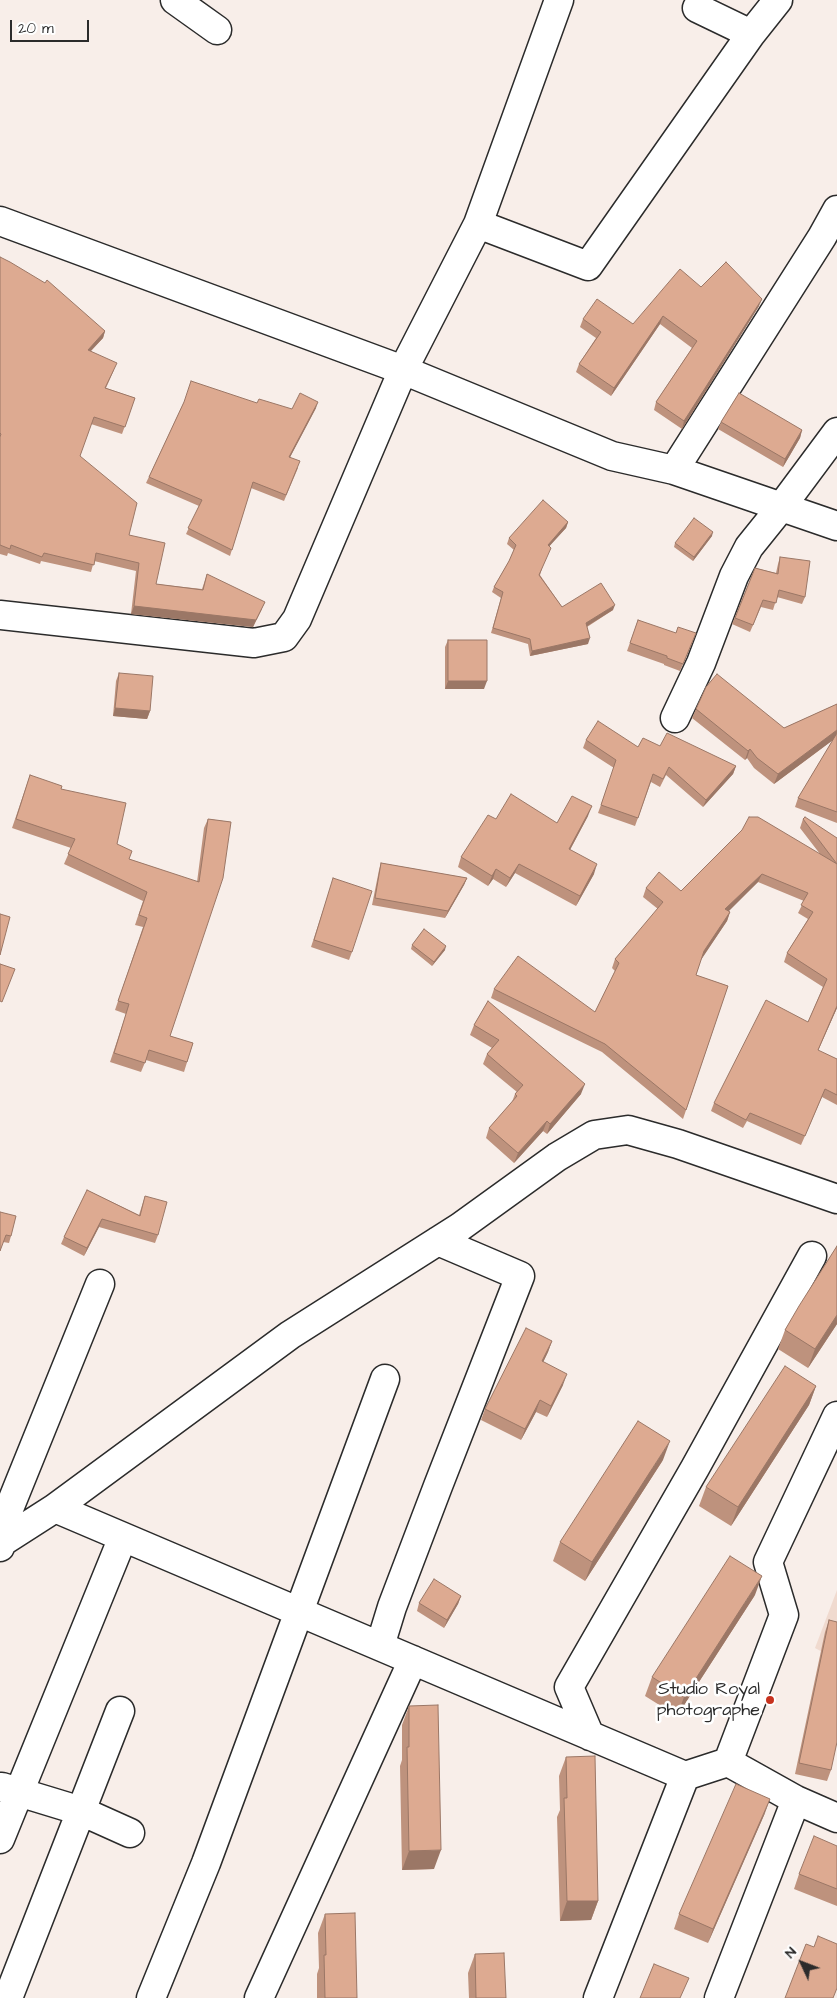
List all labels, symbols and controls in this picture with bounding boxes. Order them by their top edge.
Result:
scale bar [12,10,91,42]
text: 20 m [18,18,54,39]
place label: Studio Royal photographe [656,1679,760,1722]
marker: Studio Royal photographe [764,1694,776,1706]
north arrow [777,1938,827,1988]
text: N [781,1943,801,1963]

